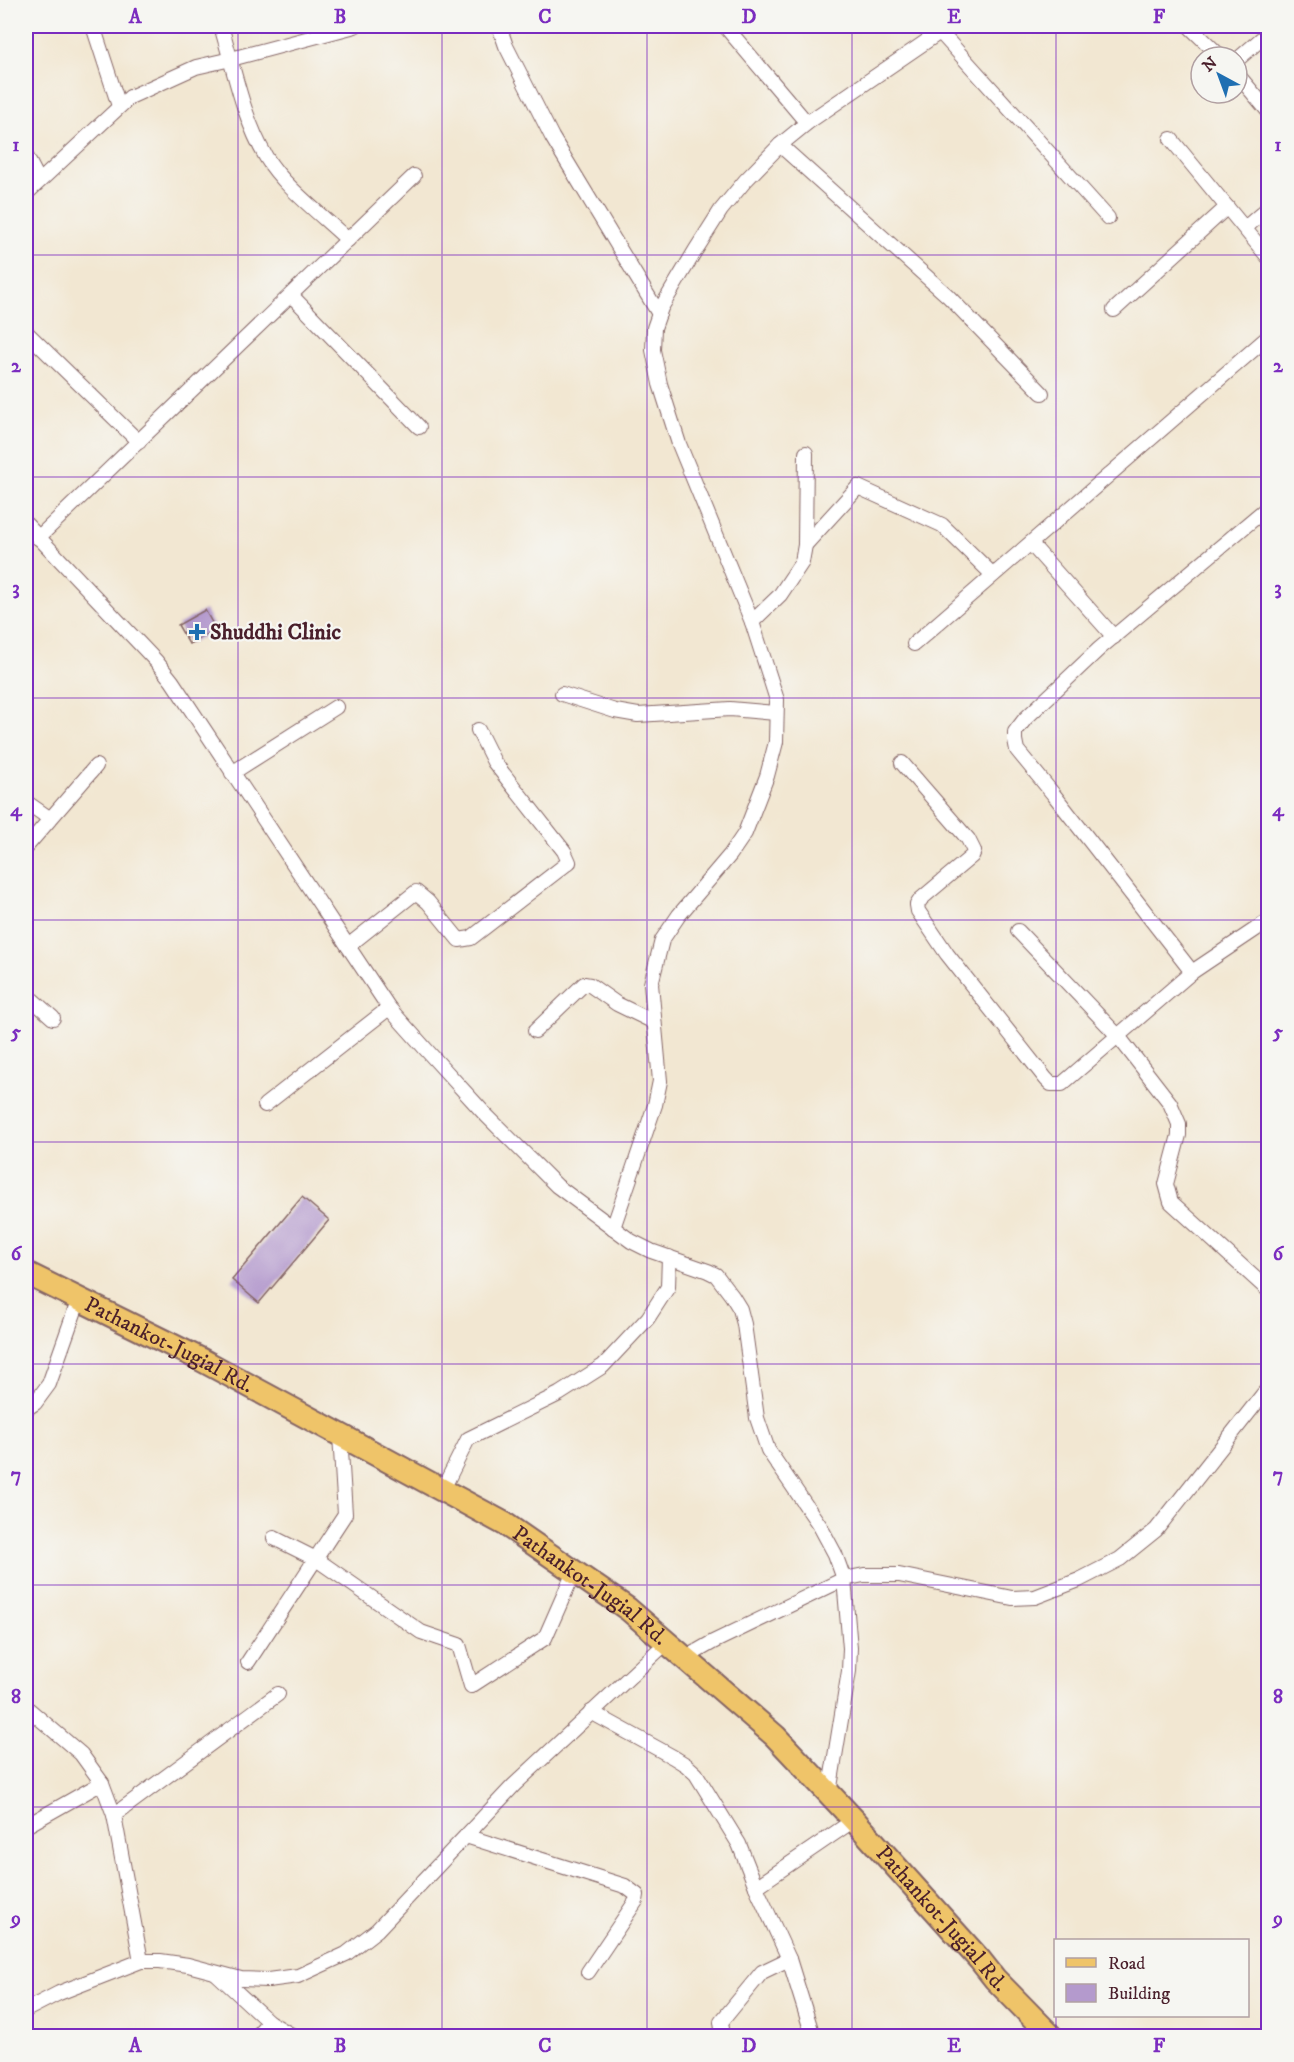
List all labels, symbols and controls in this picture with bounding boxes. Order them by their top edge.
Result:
text: A [128,5,143,30]
text: B [334,5,346,30]
text: C [538,5,552,30]
text: D [742,5,757,30]
text: E [947,5,961,30]
text: F [1153,5,1166,30]
north arrow [1189,45,1249,105]
text: N [1198,53,1221,76]
text: 1 [12,133,20,158]
text: 1 [1274,133,1282,158]
text: 2 [11,354,22,379]
text: 2 [1273,354,1284,379]
text: 3 [12,576,20,601]
text: 3 [1274,576,1282,601]
place label: Shuddhi Clinic [210,619,342,646]
marker: Shuddhi Clinic [188,623,206,641]
text: 4 [10,798,23,823]
text: 4 [1272,798,1285,823]
text: 5 [10,1020,21,1045]
text: 5 [1272,1020,1283,1045]
text: 6 [11,1242,23,1267]
text: 6 [1273,1242,1285,1267]
street label: Pathankot-Jugial Rd. [80,1291,258,1399]
text: 7 [11,1463,21,1488]
text: 7 [1273,1463,1283,1488]
street label: Pathankot-Jugial Rd. [507,1520,674,1651]
text: 8 [11,1685,21,1710]
text: 8 [1273,1685,1283,1710]
street label: Pathankot-Jugial Rd. [870,1840,1013,1997]
text: 9 [9,1907,21,1932]
text: 9 [1271,1907,1283,1932]
legend [1054,1939,1249,2017]
text: Road [1108,1953,1145,1975]
text: Building [1108,1983,1170,2005]
text: A [128,2034,143,2059]
text: B [334,2034,346,2059]
text: C [538,2034,552,2059]
text: D [742,2034,757,2059]
text: E [947,2034,961,2059]
text: F [1153,2034,1166,2059]

